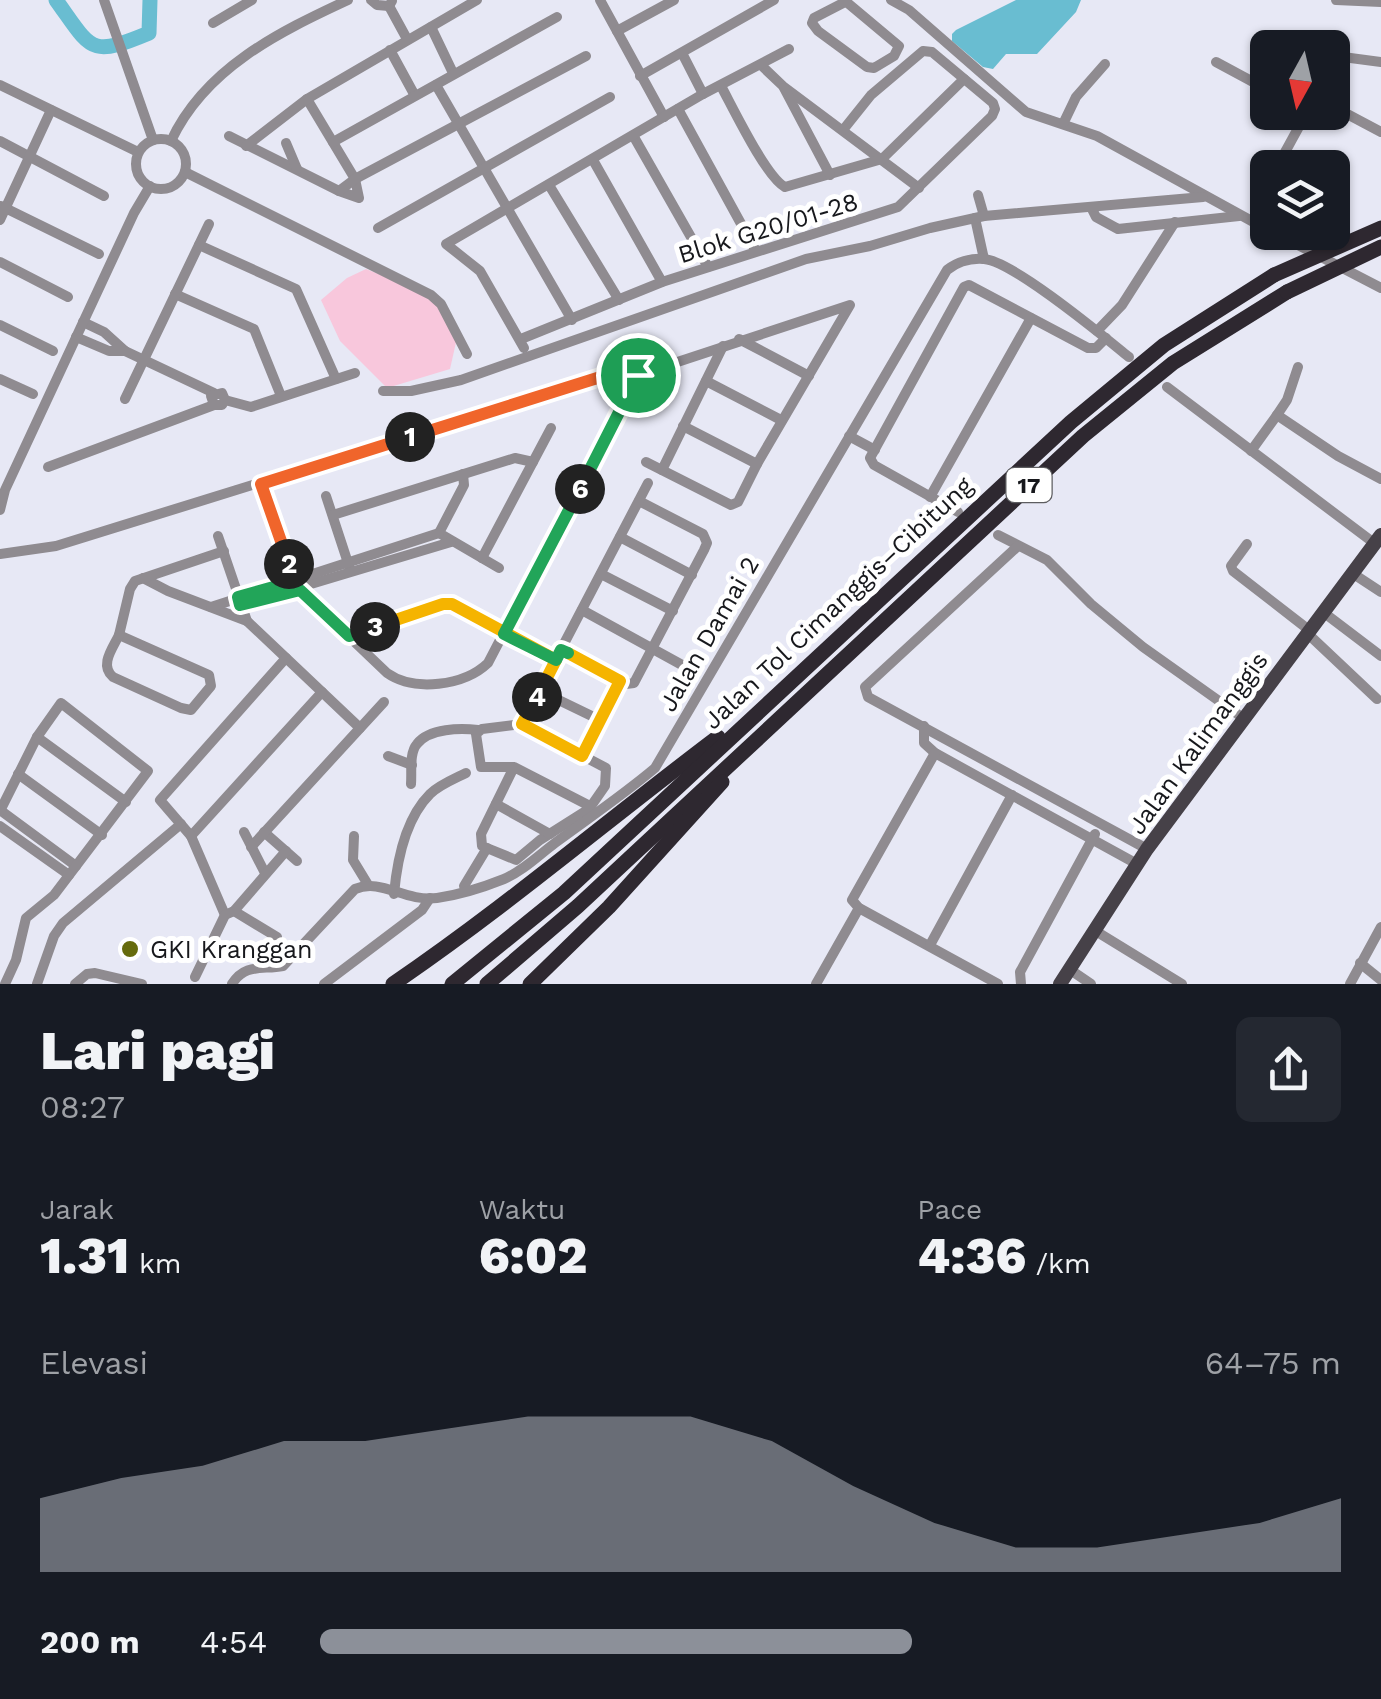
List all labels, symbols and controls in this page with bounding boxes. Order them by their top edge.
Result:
north arrow [1250,30,1350,130]
map controls [1250,30,1350,250]
button: layers [1250,150,1350,250]
street label: Blok G20/01-28 [675,187,861,269]
pin [596,333,681,418]
icon: arrive [611,348,666,403]
pin: 1 [385,412,435,462]
text: 1 [404,420,416,453]
pin: 6 [555,464,605,514]
road number: 17 [1006,468,1052,502]
street label: Jalan Tol Cimanggis–Cibitung [698,470,979,735]
text: 6 [571,472,589,505]
pin: 2 [264,539,314,589]
text: 2 [281,547,297,580]
street label: Jalan Damai 2 [653,552,765,716]
pin: 3 [350,602,400,652]
text: 3 [367,610,383,643]
street label: Jalan Kalimanggis [1122,646,1274,840]
pin: 4 [512,672,562,722]
text: 4 [528,680,546,713]
place label: GKI Kranggan [150,935,313,964]
marker: GKI Kranggan [119,938,141,960]
button: share [1236,1017,1341,1122]
text: Lari pagi [40,1018,275,1082]
text: 08:27 [40,1088,125,1126]
text: Jarak [40,1193,114,1226]
text: Waktu [479,1193,565,1226]
text: Pace [917,1193,982,1226]
text: 1.31 [40,1226,129,1285]
text: 6:02 [479,1226,587,1285]
text: 4:36 [917,1226,1026,1285]
text: km [129,1247,182,1280]
text: /km [1026,1247,1091,1280]
text: Elevasi [40,1344,148,1382]
text: 64–75 m [1205,1344,1341,1382]
text: 200 m [40,1623,140,1661]
text: 4:54 [200,1623,267,1661]

